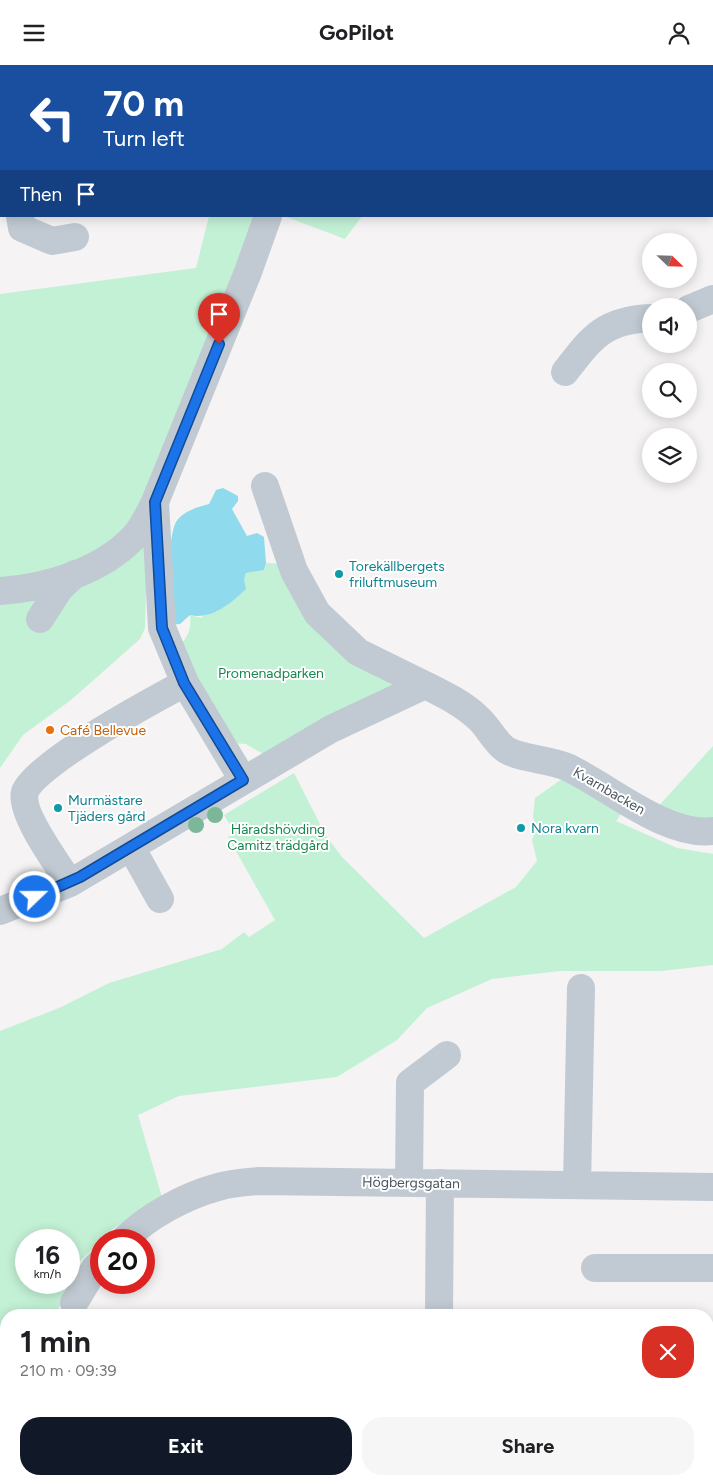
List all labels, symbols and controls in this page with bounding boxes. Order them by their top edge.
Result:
icon: menu [20,19,48,47]
text: GoPilot [319,19,394,46]
icon: person [665,19,693,47]
text: 70 m [103,83,184,125]
icon: left [20,85,85,150]
text: Turn left [103,125,185,152]
icon: arrive [72,180,100,208]
text: Then [20,183,62,206]
north arrow [642,233,698,287]
map controls [642,233,697,483]
pin [198,293,240,344]
button: sound [642,298,697,353]
icon: arrive [205,300,233,328]
button: search [642,363,697,418]
button: layers [642,428,697,483]
place label: Torekällbergets friluftmuseum [349,558,445,591]
marker: Torekällbergets friluftmuseum [333,568,345,580]
park label: Promenadparken [218,665,324,682]
place label: Café Bellevue [60,722,146,739]
marker: Café Bellevue [44,724,56,736]
street label: Kvarnbacken [570,764,648,819]
place label: Murmästare Tjäders gård [68,792,145,825]
marker: Murmästare Tjäders gård [52,802,64,814]
place label: Nora kvarn [531,820,599,837]
park label: Häradshövding Camitz trädgård [227,821,329,854]
marker: Nora kvarn [515,822,527,834]
position arrow [8,870,60,922]
street label: Högbergsgatan [362,1174,460,1192]
speed limit sign: 20 [90,1229,155,1294]
text: 16 [35,1240,60,1270]
text: km/h [34,1267,61,1281]
text: 1 min [20,1323,91,1360]
button: close [642,1326,694,1378]
text: 210 m · 09:39 [20,1361,116,1380]
button: Exit [20,1417,352,1475]
button: Share [362,1417,694,1475]

